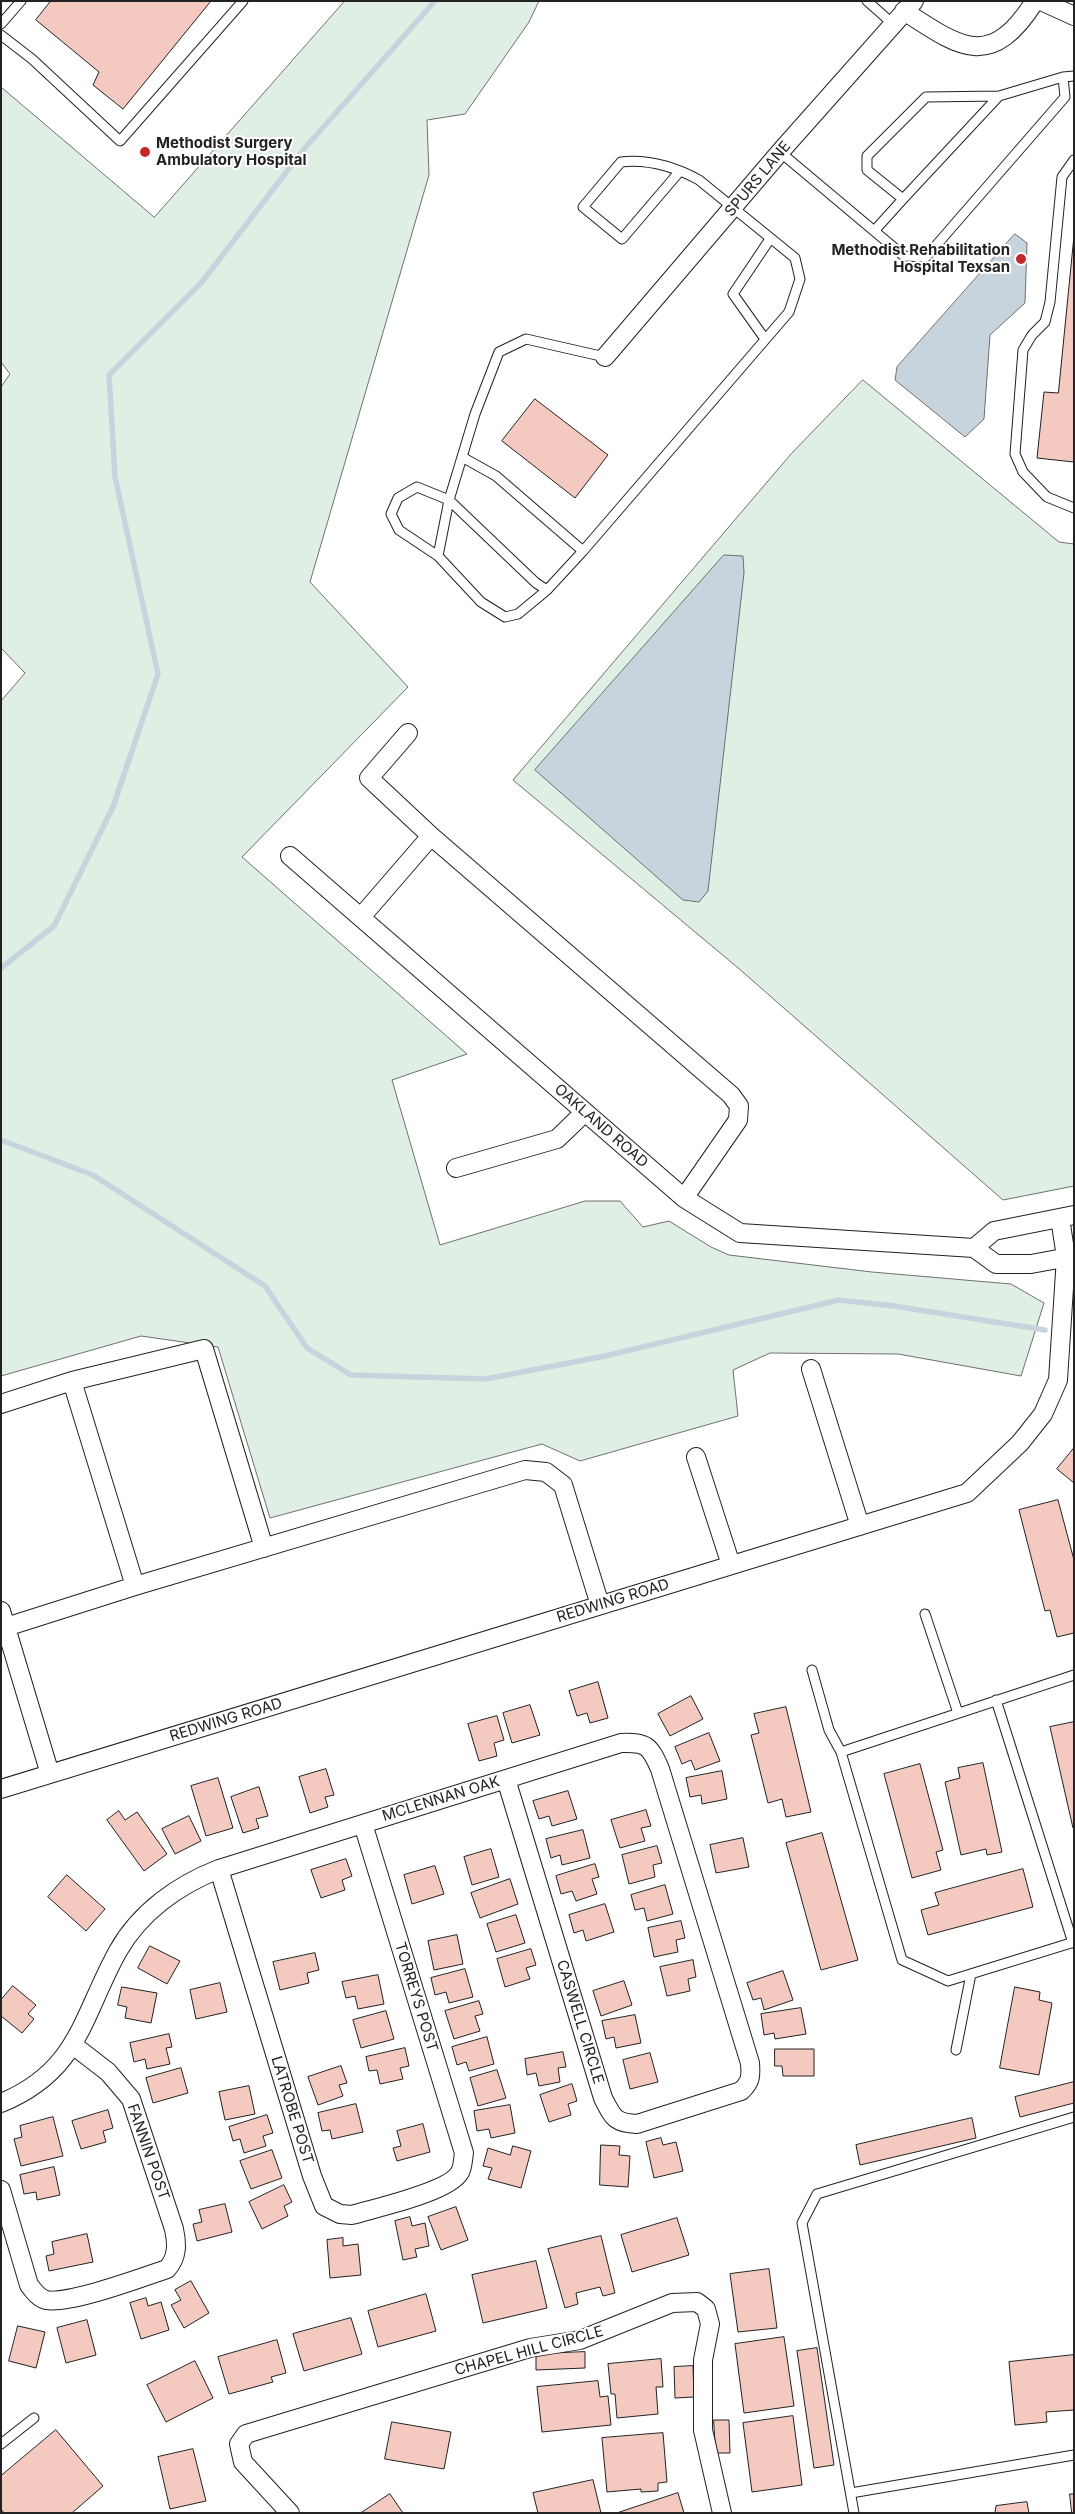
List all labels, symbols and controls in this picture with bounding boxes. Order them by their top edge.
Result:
place label: Methodist Surgery Ambulatory Hospital [156,134,307,169]
street label: SPURS LANE [721,138,795,220]
marker: Methodist Surgery Ambulatory Hospital [138,145,152,159]
place label: Methodist Rehabilitation Hospital Texsan [831,241,1010,276]
marker: Methodist Rehabilitation Hospital Texsan [1014,252,1028,266]
street label: OAKLAND ROAD [550,1080,652,1172]
street label: REDWING ROAD [555,1575,671,1627]
street label: REDWING ROAD [168,1694,284,1746]
street label: MCLENNAN OAK [380,1773,502,1825]
street label: TORREYS POST [391,1940,441,2054]
street label: CASWELL CIRCLE [553,1958,607,2086]
street label: LATROBE POST [267,2054,317,2166]
street label: FANNIN POST [123,2102,173,2202]
street label: CHAPEL HILL CIRCLE [453,2322,605,2380]

